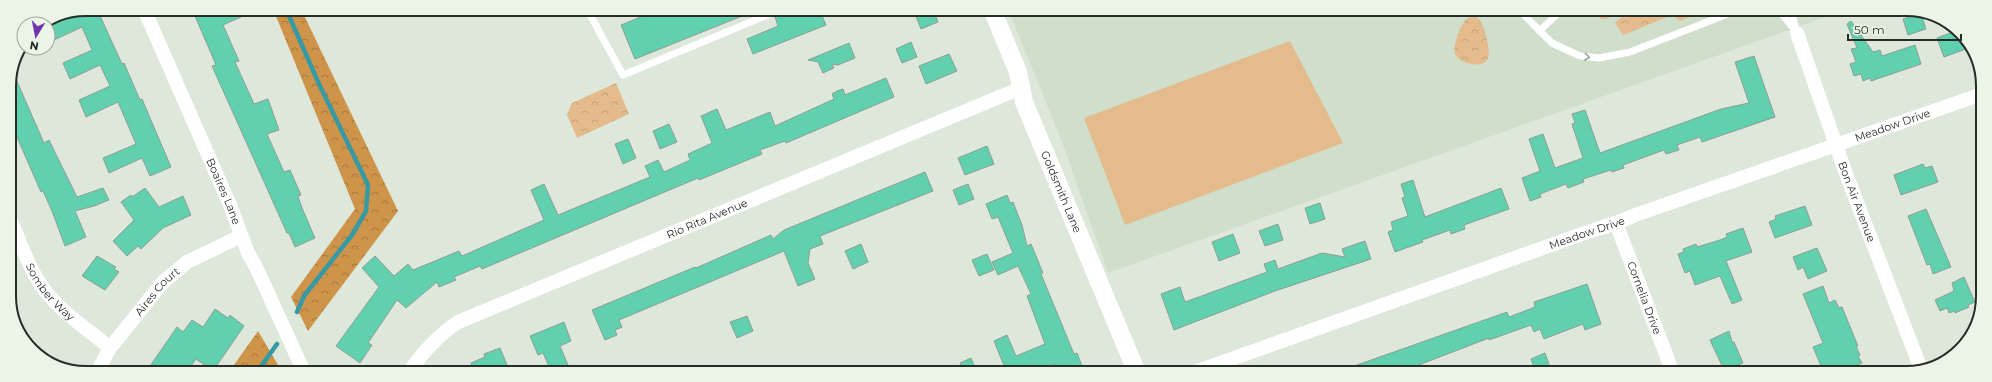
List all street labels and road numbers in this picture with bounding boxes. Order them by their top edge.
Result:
street label: Meadow Drive [1853,105,1932,145]
street label: Goldsmith Lane [1038,149,1085,235]
street label: Boaires Lane [203,156,244,227]
street label: Bon Air Avenue [1835,159,1879,244]
street label: Rio Rita Avenue [664,195,750,242]
street label: Meadow Drive [1547,213,1627,252]
street label: Cornelia Drive [1624,259,1665,337]
street label: Somber Way [23,261,77,324]
street label: Aires Court [132,264,183,319]

